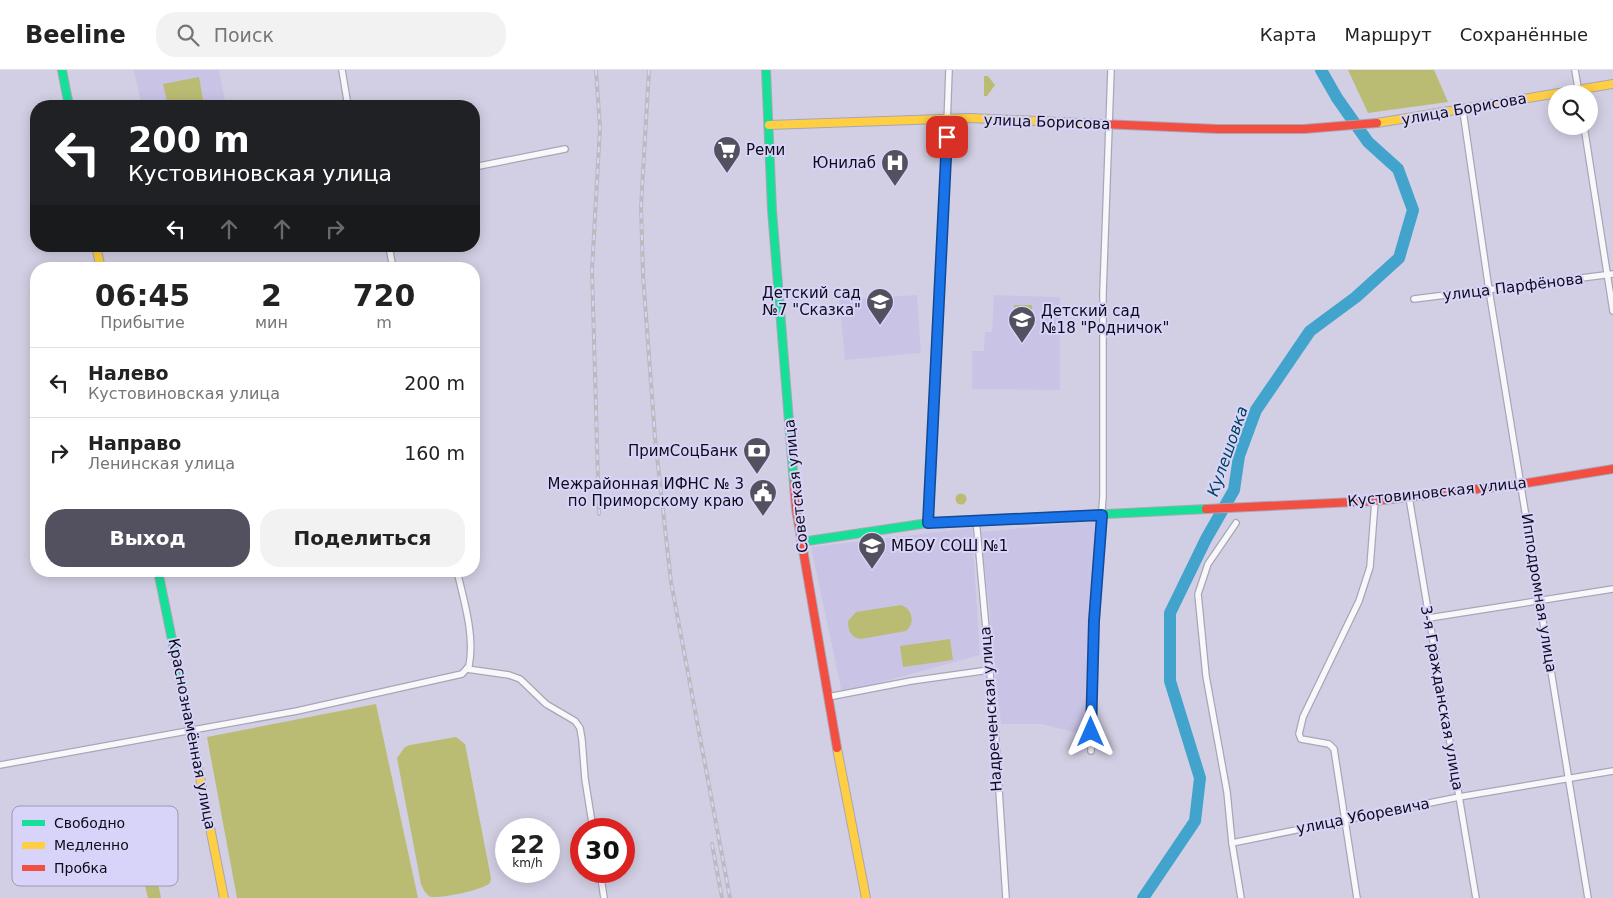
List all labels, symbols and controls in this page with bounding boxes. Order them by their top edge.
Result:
search box [156,12,506,57]
text: Beeline [25,21,126,49]
icon: search [174,21,202,49]
text: Поиск [214,24,274,46]
text: Карта [1260,24,1317,45]
text: Маршрут [1345,24,1432,45]
text: Сохранённые [1460,24,1588,45]
map controls [1548,85,1598,135]
button: search [1548,85,1598,135]
street label: улица Борисова [1400,89,1528,129]
street label: улица Борисова [983,111,1111,133]
pin [926,116,968,158]
icon: left [45,120,110,185]
text: 200 m [128,120,250,160]
icon: arrive [933,123,961,151]
supermarket icon: Реми [712,135,742,174]
place label: Реми [746,141,785,159]
hospital icon: Юнилаб [880,148,910,187]
place label: Юнилаб [812,154,876,172]
text: Кустовиновская улица [128,161,392,186]
icon: left [162,215,190,243]
icon: ahead [215,215,243,243]
icon: ahead [268,215,296,243]
icon: right [321,215,349,243]
street label: улица Парфёнова [1442,269,1584,305]
text: 06:45 [95,278,190,313]
text: 2 [261,278,282,313]
text: 720 [353,278,415,313]
place label: Детский сад №7 "Сказка" [762,284,861,319]
school or university icon: Детский сад №7 "Сказка" [865,287,895,326]
place label: Детский сад №18 "Родничок" [1041,302,1170,337]
school or university icon: Детский сад №18 "Родничок" [1007,305,1037,344]
text: Прибытие [100,313,185,332]
text: мин [255,313,288,332]
text: m [376,313,392,332]
text: Налево [88,362,169,384]
icon: left [45,369,73,397]
text: 200 m [404,372,465,394]
text: Кустовиновская улица [88,384,280,403]
water label: Кулешовка [1203,404,1252,499]
street label: Советская улица [780,418,812,554]
text: Направо [88,432,181,454]
bank icon: ПримСоцБанк [742,436,772,475]
icon: right [45,439,73,467]
text: 160 m [404,442,465,464]
place label: ПримСоцБанк [628,442,738,460]
text: Ленинская улица [88,454,235,473]
street label: Кустовиновская улица [1347,474,1527,510]
place label: Межрайонная ИФНС № 3 по Приморскому краю [548,475,744,510]
public building icon: Межрайонная ИФНС № 3 по Приморскому краю [748,478,778,517]
button: Выход [45,509,250,567]
button: Поделиться [260,509,465,567]
street label: Ипподромная улица [1518,512,1560,674]
school or university icon: МБОУ СОШ №1 [857,531,887,570]
place label: МБОУ СОШ №1 [891,537,1008,555]
street label: 3-я Гражданская улица [1417,604,1467,792]
street label: Надреченская улица [976,626,1006,792]
street label: Краснознамённая улица [165,637,219,831]
position arrow [1064,705,1116,757]
street label: улица Уборевича [1295,794,1431,838]
legend [12,806,178,886]
text: Свободно [54,815,125,831]
speed limit sign: 30 [570,818,635,883]
text: 22 [510,830,545,859]
text: Медленно [54,837,129,853]
text: km/h [512,856,543,870]
text: Пробка [54,860,108,876]

